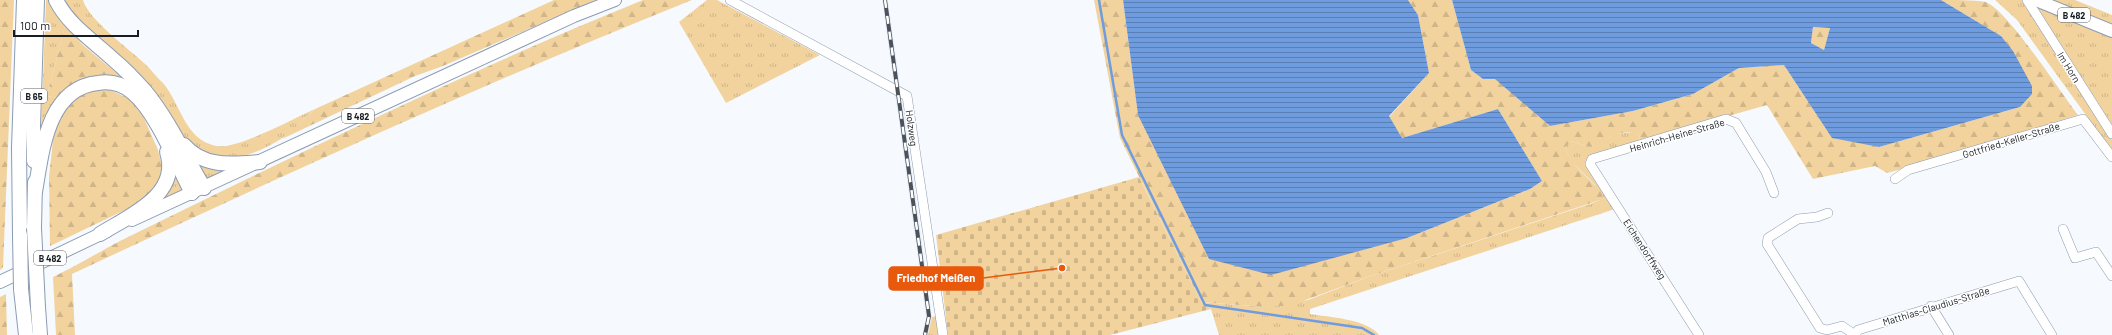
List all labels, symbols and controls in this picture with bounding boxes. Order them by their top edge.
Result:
road number: B 482 [2058,8,2090,22]
scale bar [14,12,138,38]
text: 100 m [20,18,50,32]
street label: Im Horn [2055,49,2083,85]
road number: B 65 [21,89,47,103]
road number: B 482 [342,109,374,123]
street label: Holzweg [904,109,920,147]
street label: Heinrich-Heine-Straße [1628,116,1726,154]
street label: Gottfried-Keller-Straße [1961,119,2061,161]
street label: Eichendorffweg [1621,217,1669,281]
road number: B 482 [34,251,66,265]
callout: Friedhof Meißen [889,267,983,290]
text: Friedhof Meißen [897,271,975,284]
street label: Matthias-Claudius-Straße [1881,284,1991,328]

